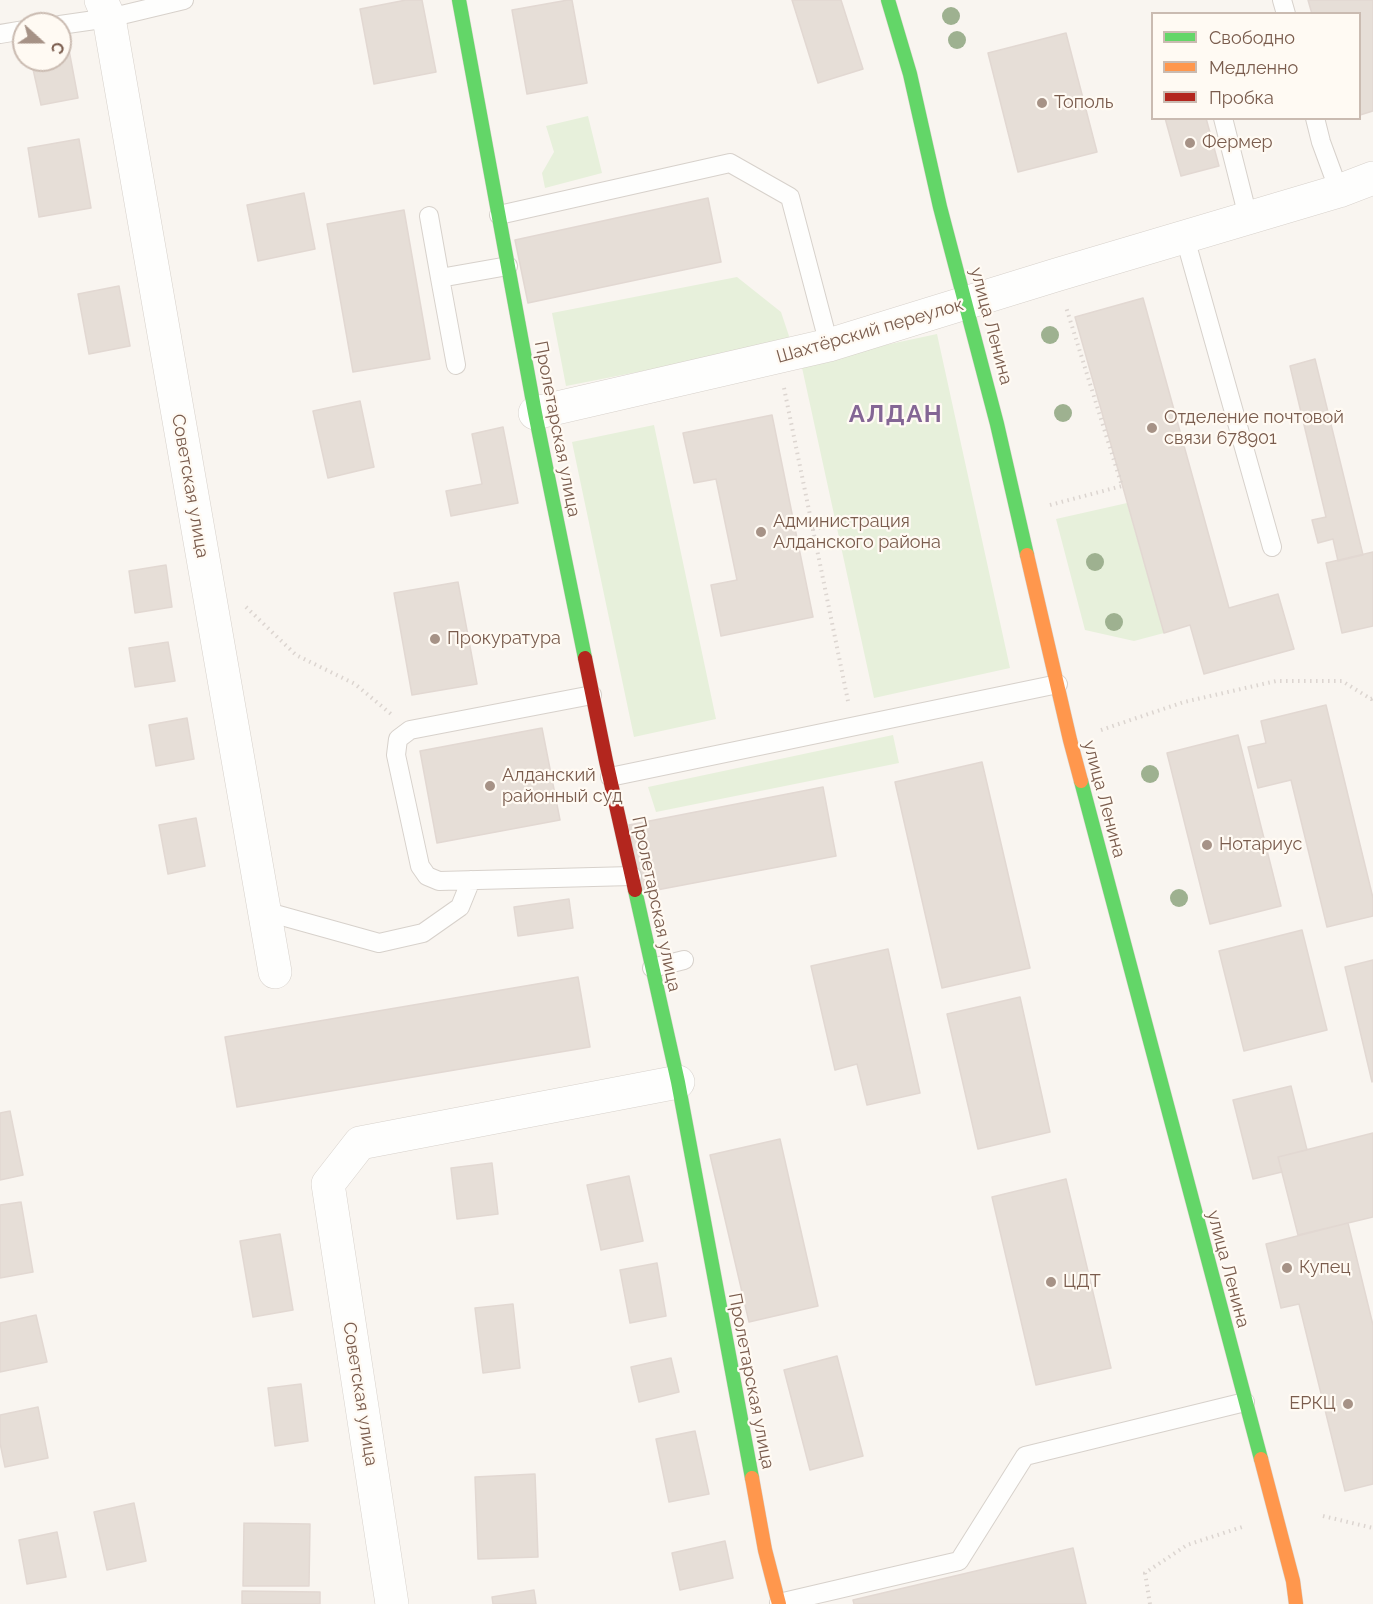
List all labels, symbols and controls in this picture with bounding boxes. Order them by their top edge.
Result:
north arrow [12,12,72,72]
legend [1151,12,1361,120]
text: Свободно [1209,27,1295,48]
text: С [47,39,68,56]
text: Медленно [1209,57,1298,78]
text: Пробка [1209,87,1274,108]
place label: Тополь [1054,92,1114,114]
marker: Тополь [1035,96,1049,110]
place label: Фермер [1202,132,1273,154]
marker: Фермер [1183,136,1197,150]
street label: улица Ленина [965,265,1017,387]
street label: Шахтёрский переулок [774,294,966,368]
street label: Пролетарская улица [529,339,585,519]
district label: АЛДАН [849,401,943,429]
place label: Отделение почтовой связи 678901 [1164,407,1344,450]
street label: Советская улица [167,412,213,560]
marker: Отделение почтовой связи 678901 [1145,421,1159,435]
place label: Администрация Алданского района [773,511,941,554]
marker: Администрация Алданского района [754,525,768,539]
place label: Прокуратура [447,628,561,650]
marker: Прокуратура [428,632,442,646]
street label: улица Ленина [1078,738,1130,860]
place label: Алданский районный суд [502,765,623,808]
marker: Алданский районный суд [483,779,497,793]
street label: Пролетарская улица [627,814,685,994]
place label: Нотариус [1219,834,1302,856]
marker: Нотариус [1200,838,1214,852]
street label: улица Ленина [1202,1208,1254,1330]
place label: Купец [1299,1257,1351,1279]
marker: Купец [1280,1261,1294,1275]
place label: ЦДТ [1063,1271,1101,1293]
marker: ЦДТ [1044,1275,1058,1289]
street label: Пролетарская улица [723,1291,779,1471]
street label: Советская улица [338,1320,382,1468]
place label: ЕРКЦ [1289,1393,1336,1415]
marker: ЕРКЦ [1341,1397,1355,1411]

